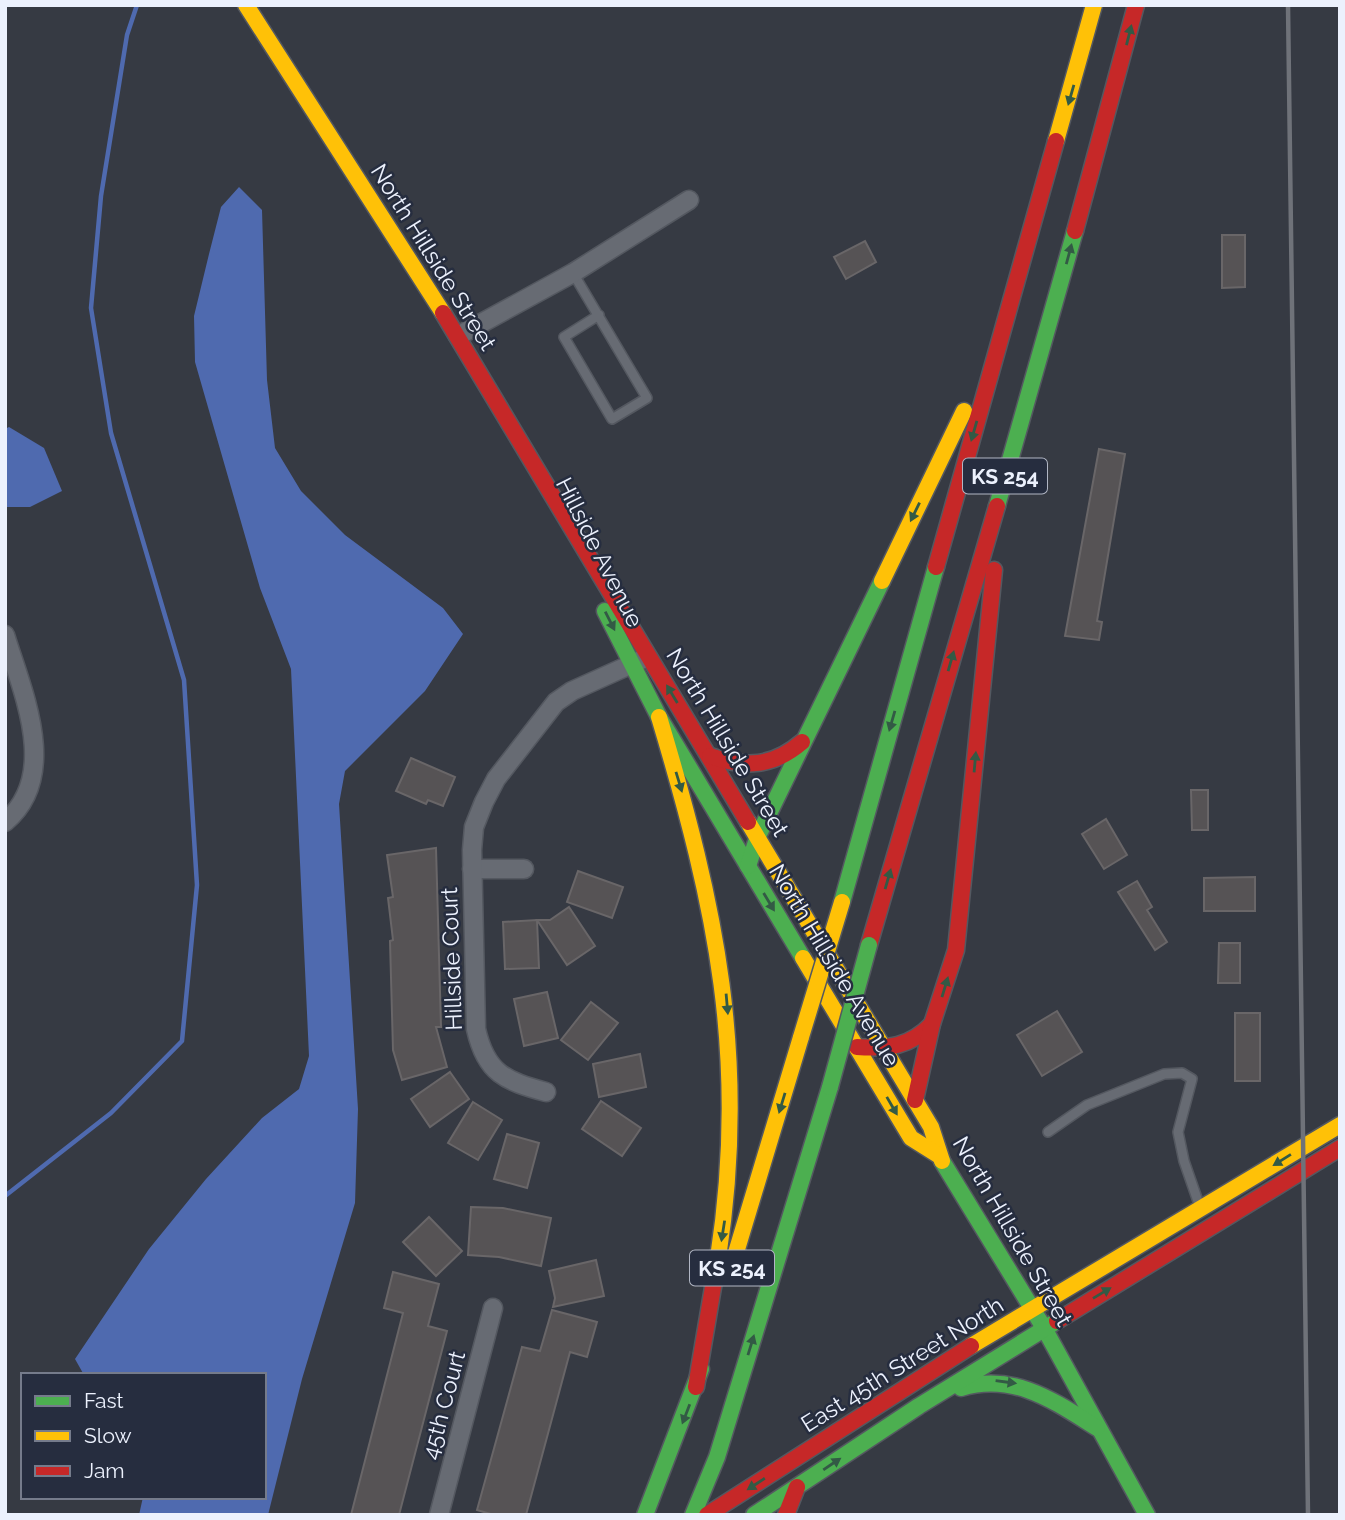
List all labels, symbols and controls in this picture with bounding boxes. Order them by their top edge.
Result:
one-way arrow [1124,24,1135,46]
one-way arrow [1065,85,1075,106]
street label: North Hillside Street [366,159,502,355]
one-way arrow [1064,243,1075,265]
one-way arrow [968,420,979,442]
road number: KS 254 [963,458,1047,494]
street label: Hillside Avenue [551,473,649,631]
one-way arrow [910,502,921,522]
one-way arrow [604,611,616,631]
street label: North Hillside Street [661,643,795,841]
one-way arrow [946,650,956,671]
one-way arrow [666,684,678,703]
one-way arrow [887,711,897,732]
one-way arrow [970,751,981,773]
one-way arrow [675,772,685,793]
street label: North Hillside Avenue [764,859,906,1071]
one-way arrow [883,869,893,890]
street label: Hillside Court [435,887,467,1031]
one-way arrow [763,892,776,911]
one-way arrow [940,976,950,997]
one-way arrow [722,993,733,1015]
one-way arrow [776,1092,786,1113]
one-way arrow [886,1096,898,1115]
street label: North Hillside Street [948,1131,1078,1331]
one-way arrow [1272,1154,1291,1167]
one-way arrow [717,1220,728,1242]
road number: KS 254 [690,1250,774,1286]
one-way arrow [1093,1287,1112,1300]
street label: East 45th Street North [796,1291,1008,1437]
one-way arrow [747,1334,757,1355]
street label: 45th Court [416,1348,470,1462]
legend [21,1373,266,1499]
one-way arrow [995,1377,1017,1388]
text: Fast [84,1388,124,1413]
one-way arrow [680,1403,691,1424]
text: Slow [84,1423,132,1448]
one-way arrow [823,1457,841,1471]
text: Jam [84,1458,125,1483]
one-way arrow [746,1477,765,1490]

